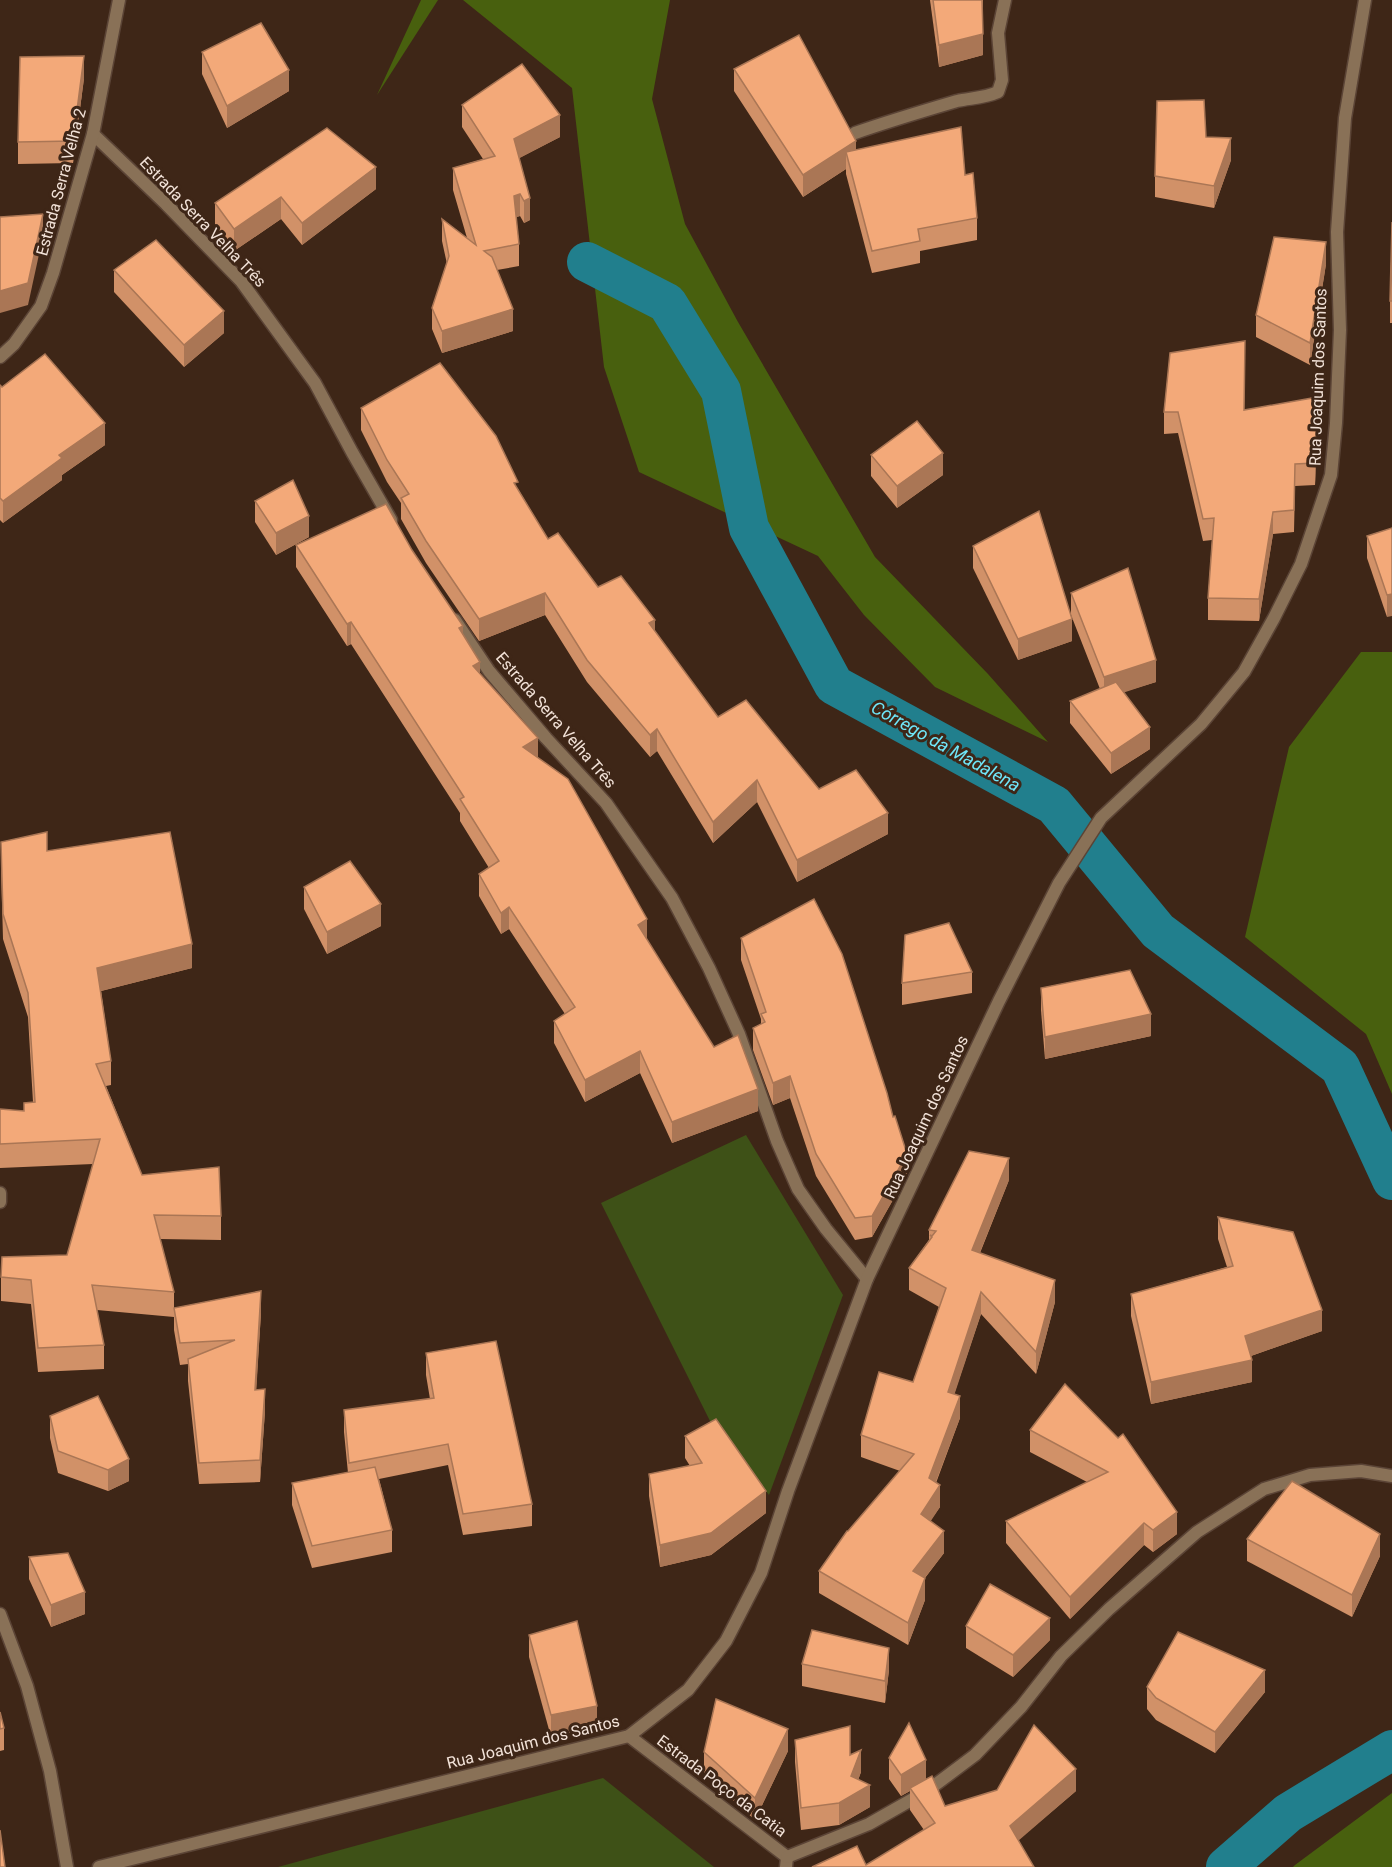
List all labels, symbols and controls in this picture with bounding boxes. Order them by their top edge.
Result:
street label: Estrada Serra Velha 2 [32,106,90,258]
street label: Estrada Serra Velha Três [136,153,270,291]
street label: Rua Joaquim dos Santos [1305,288,1331,466]
street label: Estrada Serra Velha Três [492,648,620,792]
water label: Córrego da Madalena [868,696,1024,796]
street label: Rua Joaquim dos Santos [880,1032,972,1202]
street label: Rua Joaquim dos Santos [444,1711,622,1773]
street label: Estrada Poço da Catia [653,1731,791,1841]

